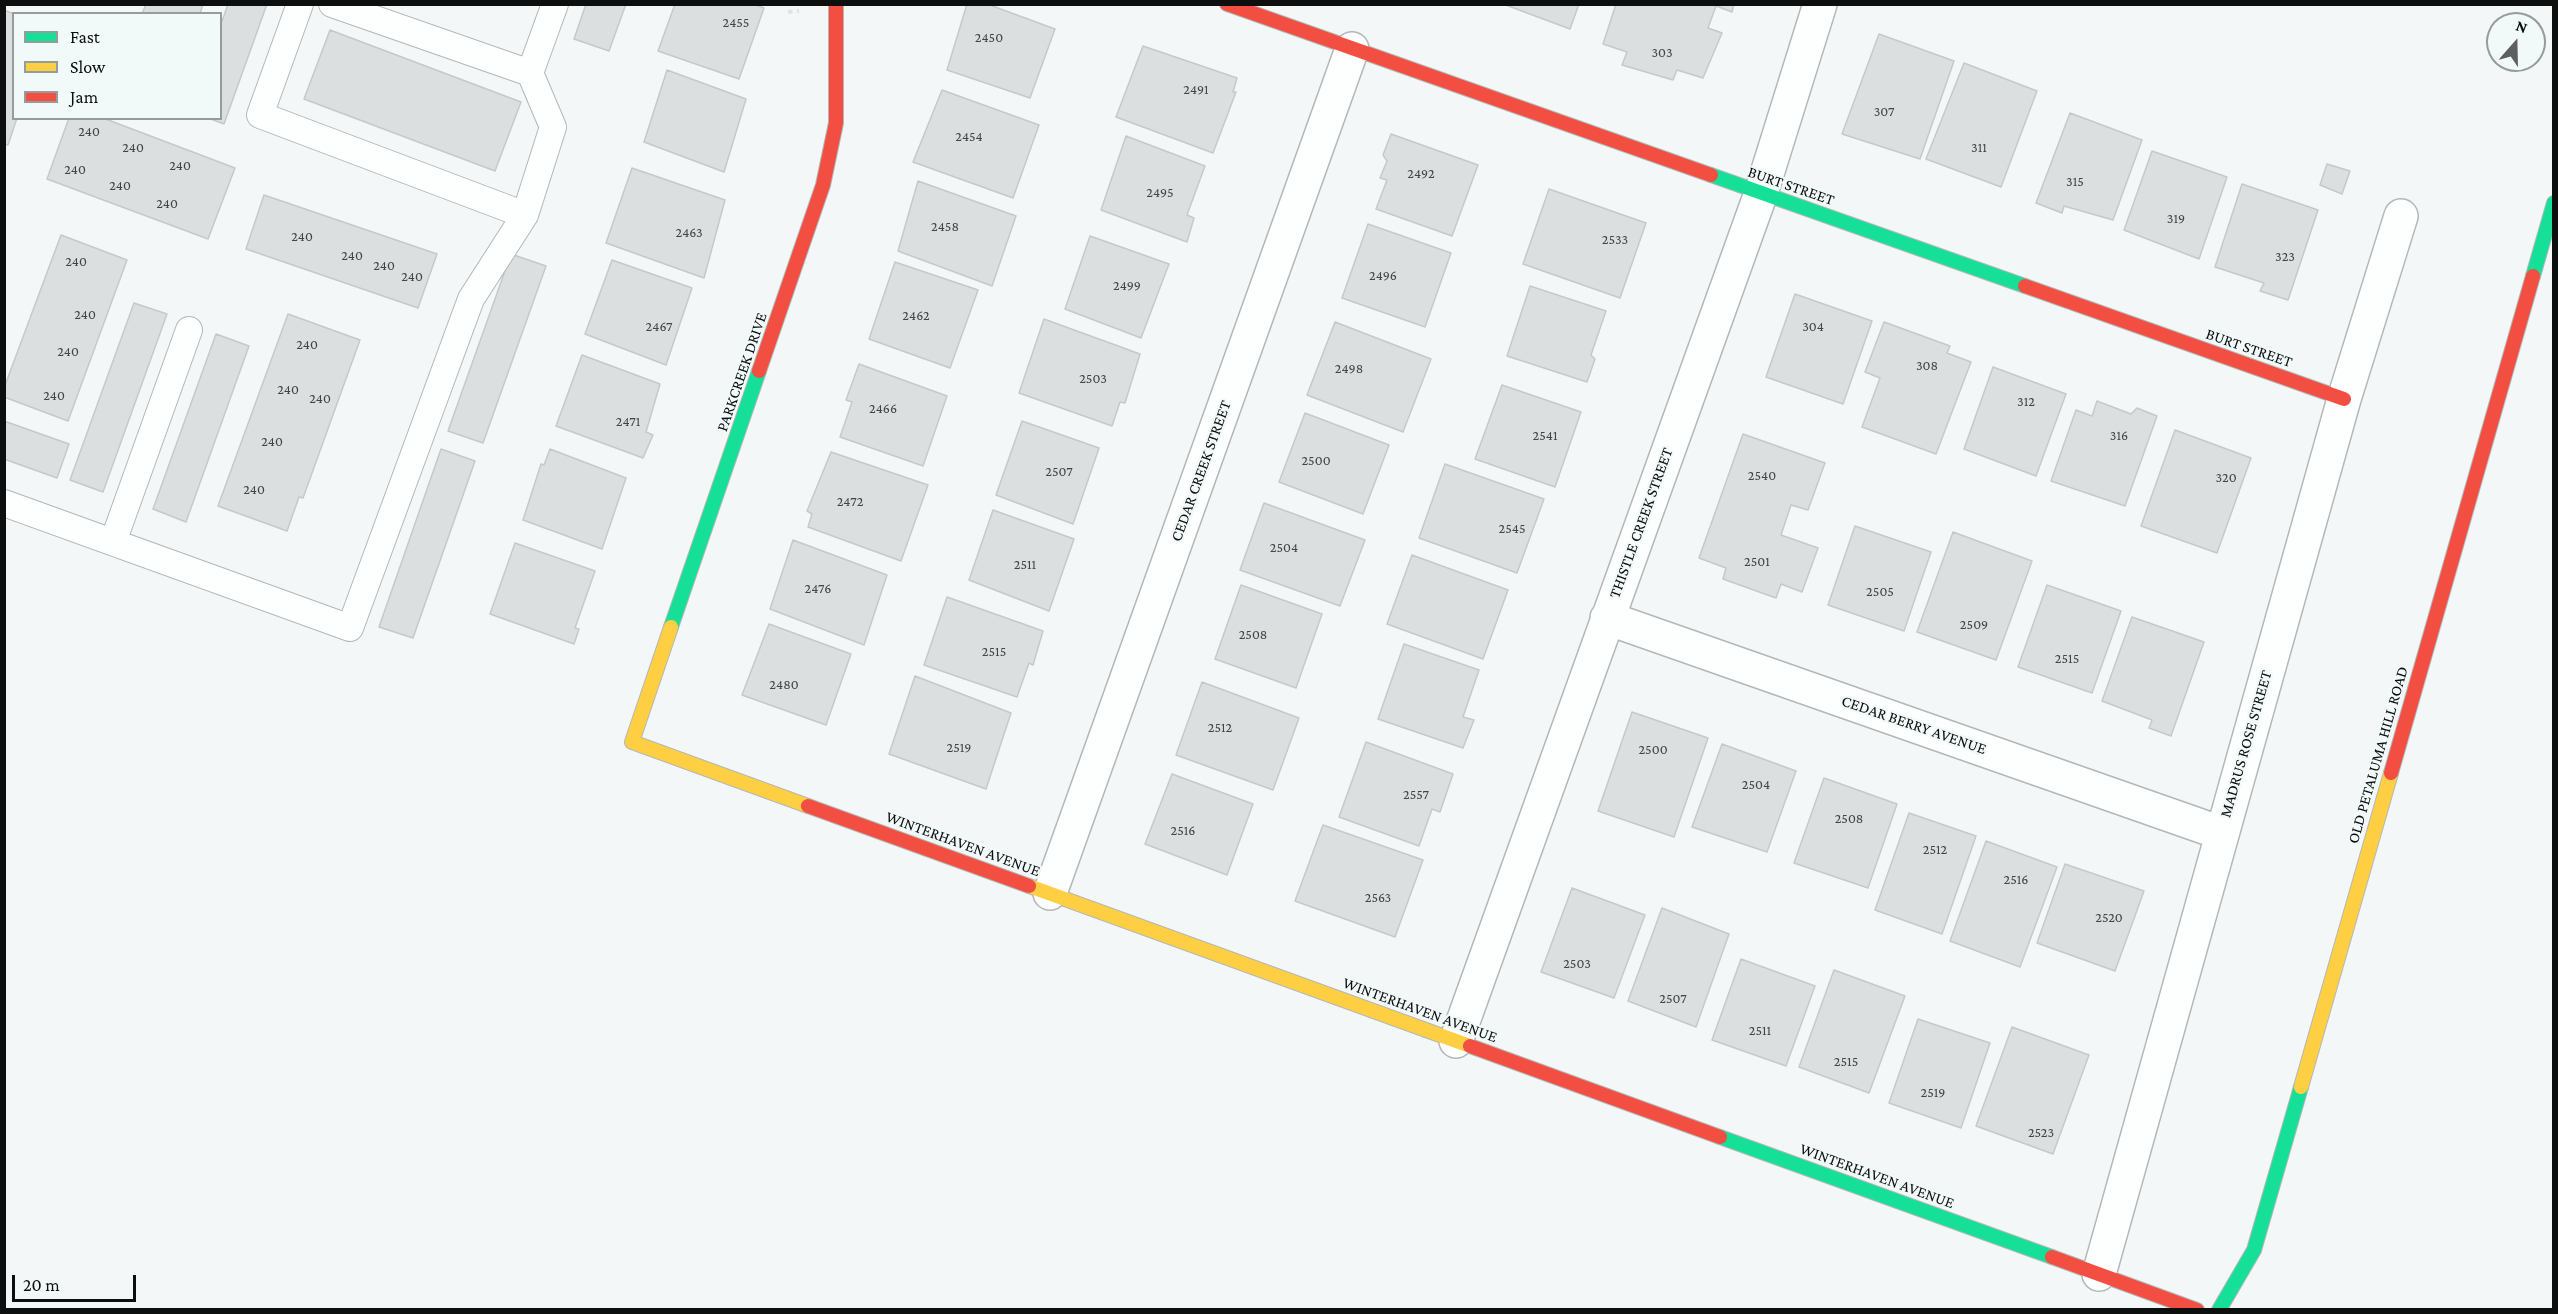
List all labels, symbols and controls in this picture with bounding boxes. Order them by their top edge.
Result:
legend [12,12,222,120]
north arrow [2486,12,2546,72]
house number: 2455 [723,15,749,31]
text: N [2514,17,2530,36]
text: Fast [70,27,100,47]
house number: 2450 [975,30,1003,46]
house number: 303 [1651,45,1673,61]
text: Slow [70,57,105,77]
house number: 2491 [1183,82,1209,98]
text: Jam [70,87,98,107]
house number: 307 [1874,104,1894,120]
house number: 240 [78,124,100,140]
house number: 2454 [955,129,983,145]
house number: 240 [122,140,144,156]
house number: 311 [1971,140,1987,156]
house number: 240 [169,158,191,174]
house number: 240 [64,162,86,178]
street label: BURT STREET [1745,162,1837,210]
house number: 2492 [1407,166,1435,182]
house number: 315 [2066,174,2084,190]
house number: 240 [109,178,131,194]
house number: 2495 [1146,185,1174,201]
house number: 240 [156,196,178,212]
house number: 319 [2167,211,2185,227]
house number: 2458 [931,219,959,235]
house number: 2463 [675,225,703,241]
house number: 240 [291,229,313,245]
house number: 2533 [1602,232,1628,248]
house number: 240 [341,248,363,264]
house number: 323 [2275,249,2295,265]
house number: 240 [65,254,87,270]
house number: 240 [373,258,395,274]
house number: 2496 [1369,268,1397,284]
house number: 240 [401,269,423,285]
house number: 2499 [1113,278,1141,294]
house number: 240 [74,307,96,323]
house number: 2462 [902,308,930,324]
street label: PARKCREEK DRIVE [713,310,771,434]
house number: 2467 [646,319,672,335]
house number: 304 [1802,319,1824,335]
street label: BURT STREET [2203,324,2295,372]
house number: 240 [296,337,318,353]
house number: 240 [57,344,79,360]
house number: 308 [1916,358,1938,374]
house number: 2498 [1335,361,1363,377]
house number: 2503 [1079,371,1107,387]
house number: 240 [277,382,299,398]
house number: 240 [43,388,65,404]
house number: 240 [309,391,331,407]
house number: 312 [2017,394,2035,410]
street label: CEDAR CREEK STREET [1167,398,1235,544]
house number: 2466 [869,401,897,417]
house number: 2471 [616,414,640,430]
house number: 2541 [1532,428,1558,444]
house number: 316 [2110,428,2128,444]
house number: 240 [261,434,283,450]
street label: THISTLE CREEK STREET [1605,445,1677,601]
house number: 2500 [1301,453,1331,469]
house number: 2507 [1045,464,1073,480]
house number: 2540 [1748,468,1776,484]
house number: 320 [2215,470,2237,486]
house number: 240 [243,482,265,498]
house number: 2472 [837,494,863,510]
house number: 2545 [1499,521,1525,537]
house number: 2504 [1270,540,1298,556]
house number: 2501 [1744,554,1770,570]
house number: 2511 [1014,557,1036,573]
house number: 2476 [805,581,831,597]
house number: 2505 [1866,584,1894,600]
house number: 2509 [1960,617,1988,633]
house number: 2508 [1239,627,1267,643]
house number: 2515 [982,644,1006,660]
house number: 2515 [2055,651,2079,667]
street label: OLD PETALUMA HILL ROAD [2343,664,2413,846]
street label: MADRUS ROSE STREET [2216,668,2276,820]
house number: 2480 [769,677,799,693]
street label: CEDAR BERRY AVENUE [1839,691,1989,759]
house number: 2512 [1208,720,1232,736]
house number: 2519 [947,740,971,756]
house number: 2500 [1638,742,1668,758]
house number: 2504 [1742,777,1770,793]
house number: 2557 [1403,787,1429,803]
street label: WINTERHAVEN AVENUE [883,807,1043,881]
house number: 2508 [1835,811,1863,827]
house number: 2516 [1171,823,1195,839]
house number: 2512 [1923,842,1947,858]
house number: 2516 [2004,872,2028,888]
house number: 2563 [1365,890,1391,906]
house number: 2520 [2095,910,2123,926]
house number: 2503 [1563,956,1591,972]
street label: WINTERHAVEN AVENUE [1340,973,1500,1047]
house number: 2507 [1659,991,1687,1007]
house number: 2511 [1749,1023,1771,1039]
house number: 2515 [1834,1054,1858,1070]
house number: 2519 [1921,1085,1945,1101]
house number: 2523 [2028,1125,2054,1141]
street label: WINTERHAVEN AVENUE [1797,1139,1957,1213]
scale bar [15,1263,140,1301]
text: 20 m [23,1275,60,1295]

